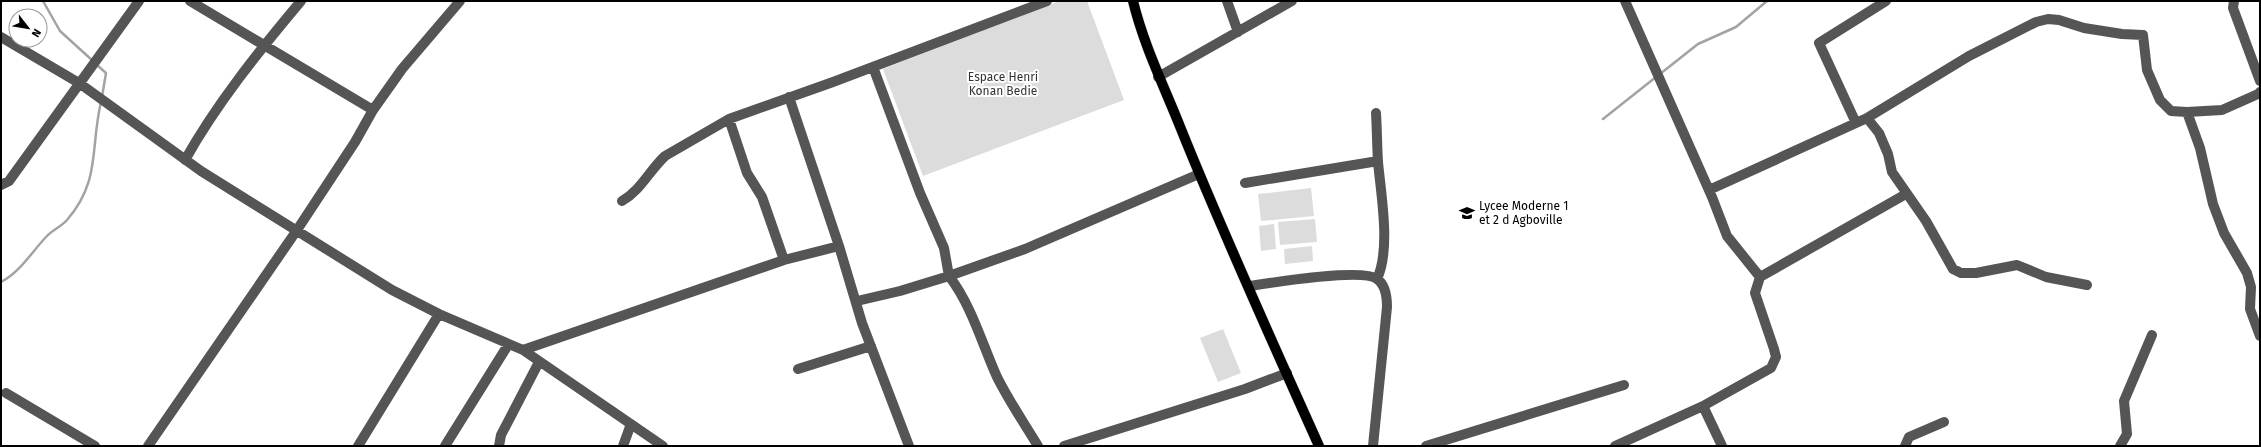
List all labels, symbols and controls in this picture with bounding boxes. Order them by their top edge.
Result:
north arrow [8,8,48,48]
text: N [29,26,44,39]
park label: Espace Henri Konan Bedie [968,70,1038,98]
place label: Lycee Moderne 1 et 2 d Agboville [1479,199,1568,227]
school or university icon: Lycee Moderne 1 et 2 d Agboville [1458,204,1476,222]

